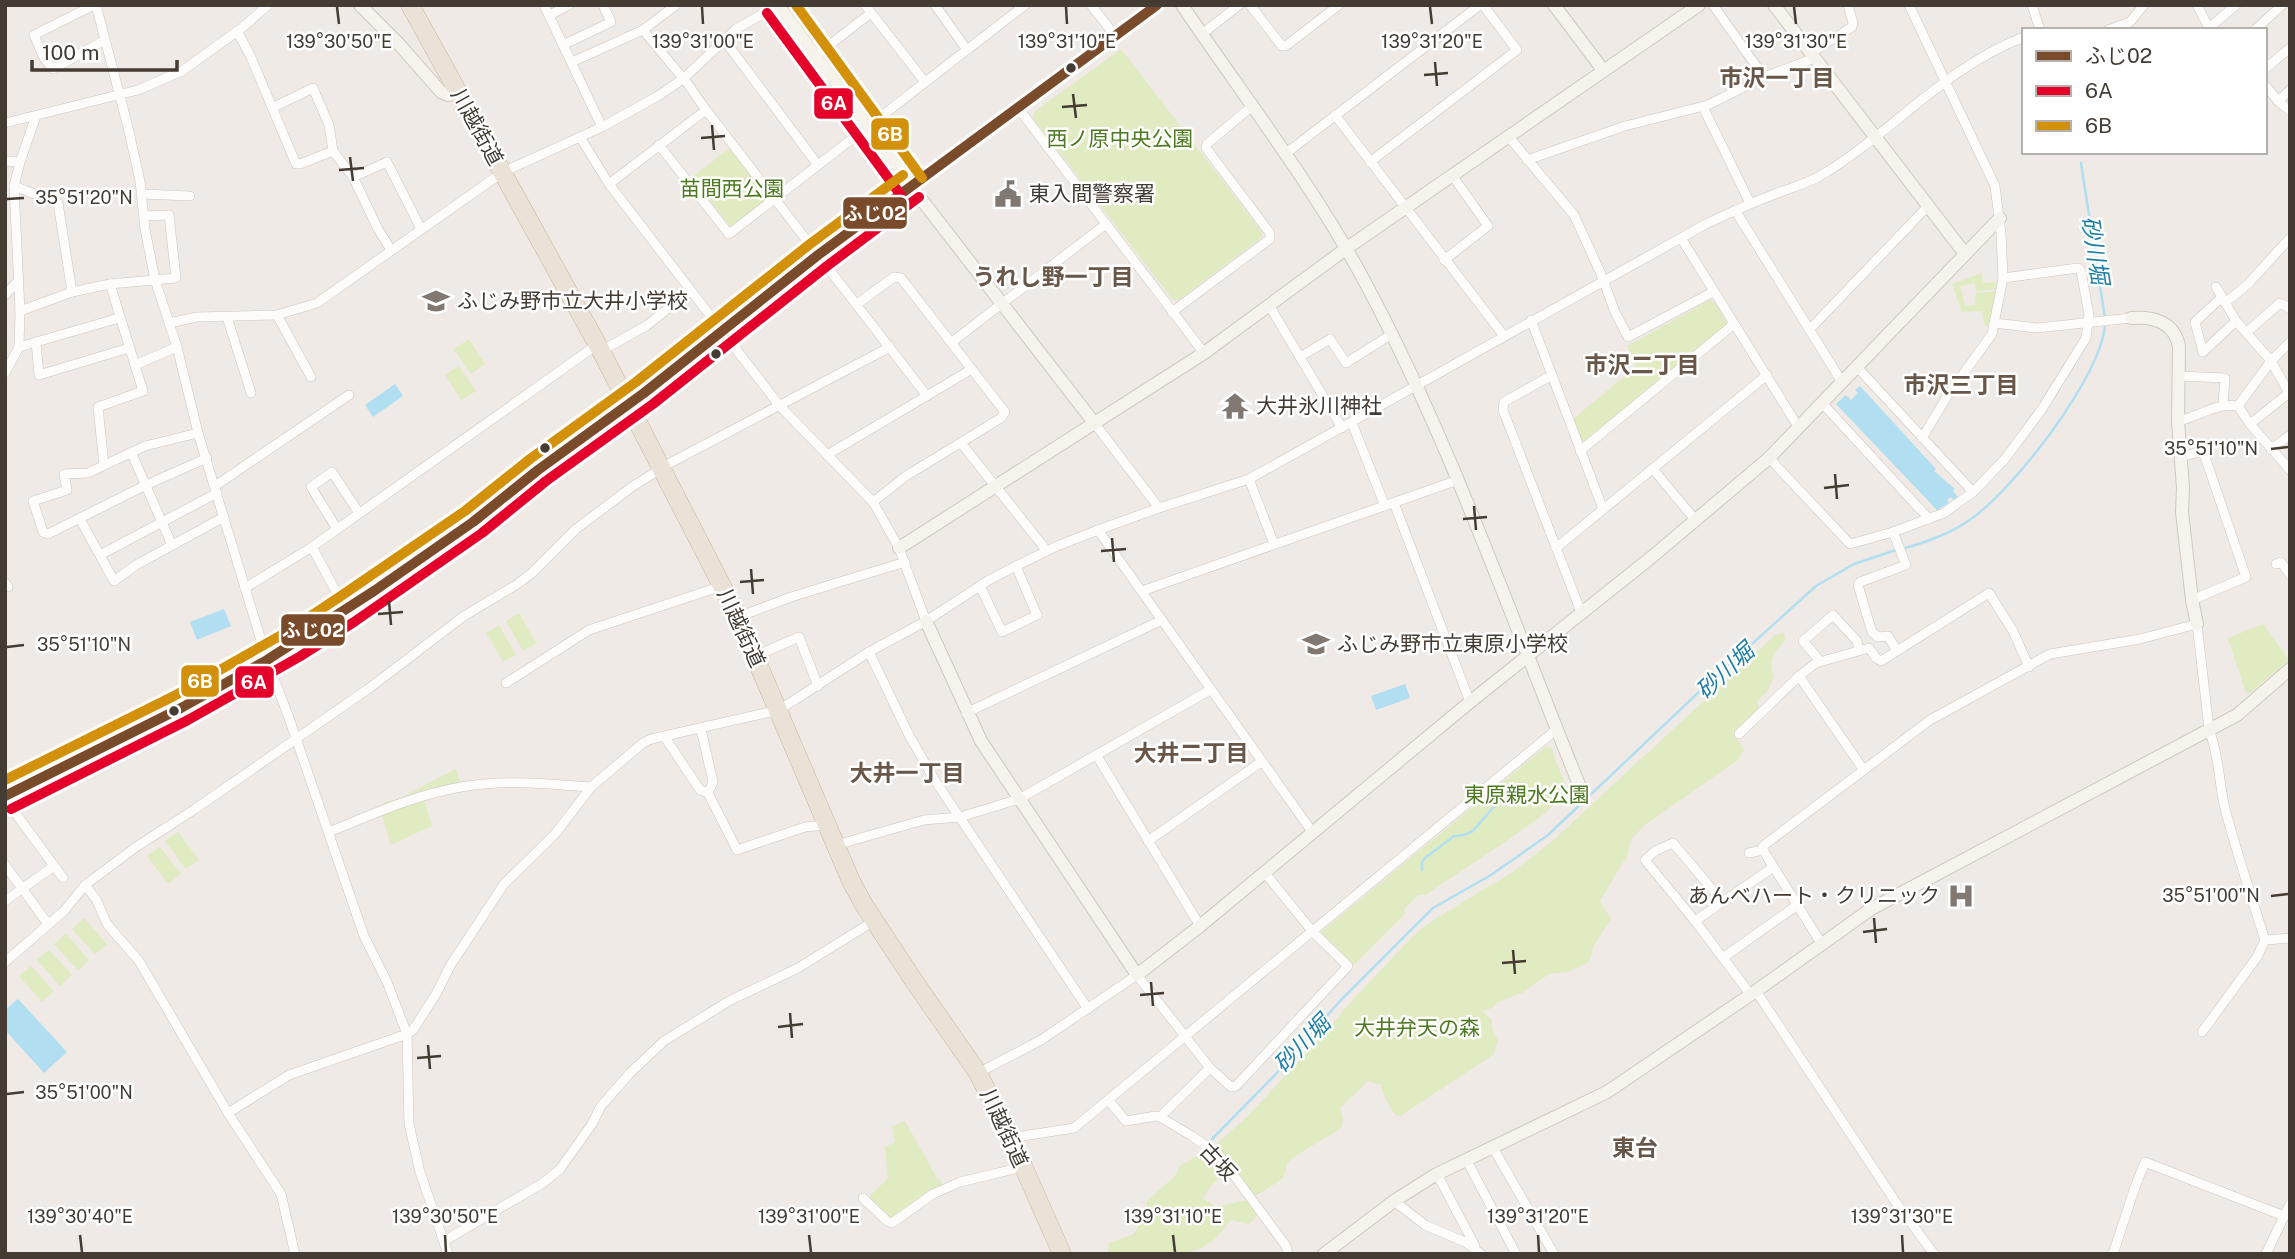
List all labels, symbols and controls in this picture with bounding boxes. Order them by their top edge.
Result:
scale bar [32,28,177,72]
legend [2022,28,2267,154]
text: 139°30'50"E [286,31,392,52]
text: 139°31'00"E [652,31,754,52]
text: 139°31'10"E [1018,31,1116,52]
text: 139°31'20"E [1381,31,1483,52]
text: 139°31'30"E [1745,31,1847,52]
text: 100 m [42,40,99,65]
text: ふじ02 [2085,43,2152,68]
unlabelled marker [1064,61,1078,75]
district label: 市沢一丁目 [1720,64,1835,91]
text: 6A [2085,78,2113,103]
street label: 川越街道 [446,84,509,170]
line badge: 6A [813,87,854,120]
text: 6A [821,92,847,114]
text: 6B [2085,113,2112,138]
line badge: 6B [870,117,910,151]
text: 6B [877,123,903,145]
park label: 西ノ原中央公園 [1047,126,1194,151]
park label: 苗間西公園 [680,176,785,201]
public building icon: 東入間警察署 [993,179,1023,209]
place label: 東入間警察署 [1029,181,1155,206]
text: 35°51'20"N [35,187,133,208]
line badge: ふじ02 [842,196,908,230]
text: ふじ02 [844,202,906,224]
water label: 砂川堀 [2077,214,2115,289]
district label: うれし野一丁目 [973,263,1134,290]
school or university icon: ふじみ野市立大井小学校 [421,286,451,316]
place label: ふじみ野市立大井小学校 [457,288,688,313]
unlabelled marker [709,347,723,361]
district label: 市沢二丁目 [1585,351,1700,378]
district label: 市沢三丁目 [1904,371,2019,398]
temple icon: 大井氷川神社 [1220,391,1250,421]
place label: 大井氷川神社 [1256,393,1382,418]
text: 35°51'10"N [2164,438,2258,459]
unlabelled marker [538,441,552,455]
street label: 川越街道 [712,584,771,671]
line badge: ふじ02 [280,613,346,647]
text: ふじ02 [282,619,344,641]
school or university icon: ふじみ野市立東原小学校 [1301,629,1331,659]
place label: ふじみ野市立東原小学校 [1337,631,1568,656]
text: 35°51'10"N [37,634,131,655]
water label: 砂川堀 [1690,635,1761,704]
line badge: 6B [180,664,220,698]
line badge: 6A [234,665,275,699]
text: 6B [187,670,213,692]
text: 6A [241,671,267,693]
unlabelled marker [167,704,181,718]
district label: 大井二丁目 [1134,739,1249,766]
district label: 大井一丁目 [850,759,965,786]
park label: 東原親水公園 [1464,782,1590,807]
hospital icon: あんべハート・クリニック [1946,881,1976,911]
place label: あんべハート・クリニック [1688,883,1940,908]
text: 35°51'00"N [2162,885,2260,906]
water label: 砂川堀 [1268,1007,1337,1078]
park label: 大井弁天の森 [1354,1015,1480,1040]
text: 35°51'00"N [35,1082,133,1103]
street label: 川越街道 [975,1084,1034,1171]
district label: 東台 [1612,1134,1658,1161]
street label: 古坂 [1195,1138,1242,1186]
text: 139°30'40"E [27,1206,133,1227]
text: 139°30'50"E [392,1206,498,1227]
text: 139°31'00"E [758,1206,860,1227]
text: 139°31'10"E [1124,1206,1222,1227]
text: 139°31'20"E [1487,1206,1589,1227]
text: 139°31'30"E [1851,1206,1953,1227]

